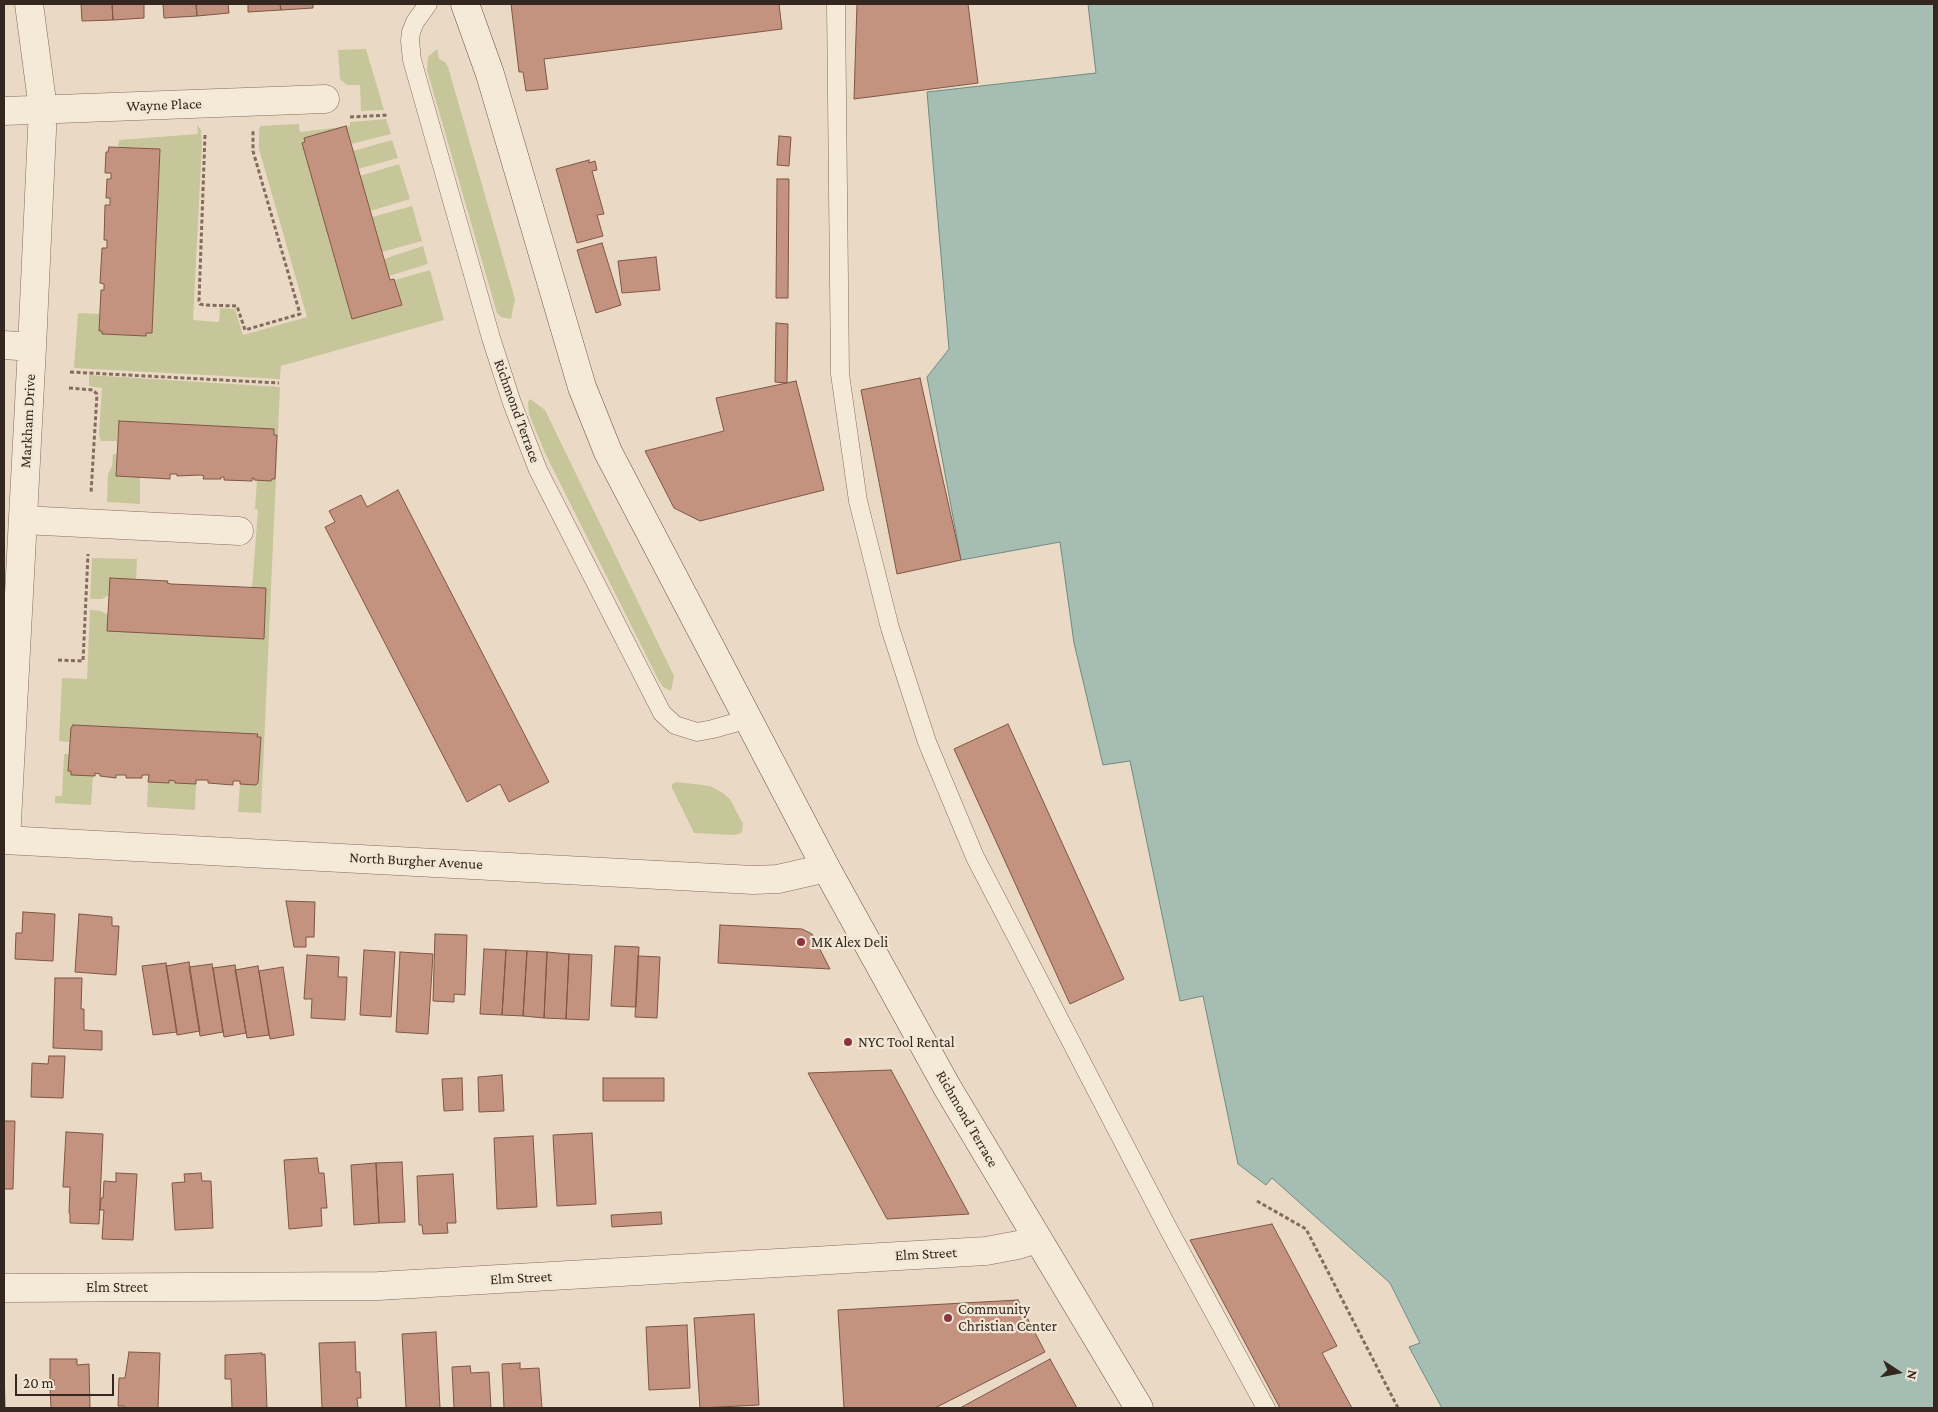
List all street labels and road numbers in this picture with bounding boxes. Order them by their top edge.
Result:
street label: Wayne Place [126,95,202,115]
street label: Richmond Terrace [490,357,544,465]
street label: Markham Drive [17,373,39,469]
street label: North Burgher Avenue [349,849,483,873]
street label: Richmond Terrace [932,1067,1002,1171]
street label: Elm Street [895,1243,957,1265]
street label: Elm Street [490,1267,552,1289]
street label: Elm Street [86,1278,148,1296]

